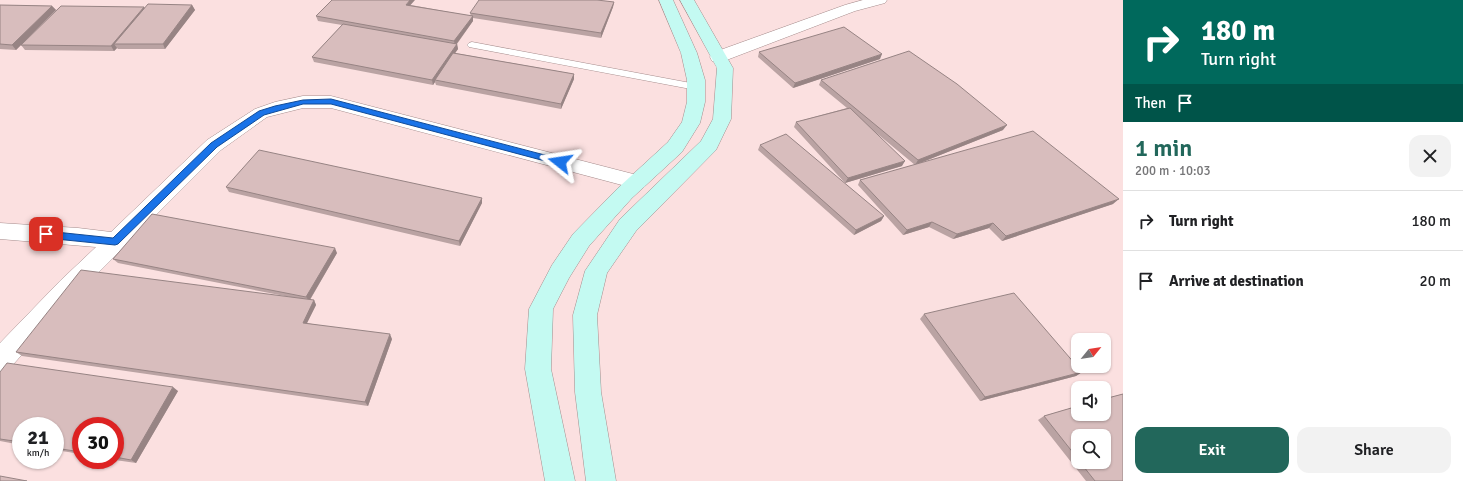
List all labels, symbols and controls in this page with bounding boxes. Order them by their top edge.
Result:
text: 180 m [1201,14,1275,48]
icon: right [1135,16,1187,68]
text: Turn right [1201,48,1276,70]
icon: arrive [1174,92,1196,114]
text: Then [1135,94,1166,112]
text: 1 min [1135,133,1192,163]
button: close [1409,135,1451,177]
position arrow [539,141,581,183]
text: 200 m · 10:03 [1135,163,1211,179]
icon: right [1135,210,1157,232]
text: Turn right [1169,212,1234,230]
text: 180 m [1411,212,1451,230]
pin [29,217,63,251]
icon: arrive [35,223,57,245]
icon: arrive [1135,270,1157,292]
text: Arrive at destination [1169,272,1304,290]
text: 20 m [1420,272,1451,290]
north arrow [1071,333,1111,373]
map controls [1071,333,1111,469]
button: sound [1071,381,1111,421]
speed limit sign: 30 [72,417,124,469]
text: 21 [27,425,49,450]
button: Exit [1135,427,1289,473]
button: Share [1297,427,1451,473]
button: search [1071,429,1111,469]
text: km/h [27,447,49,459]

